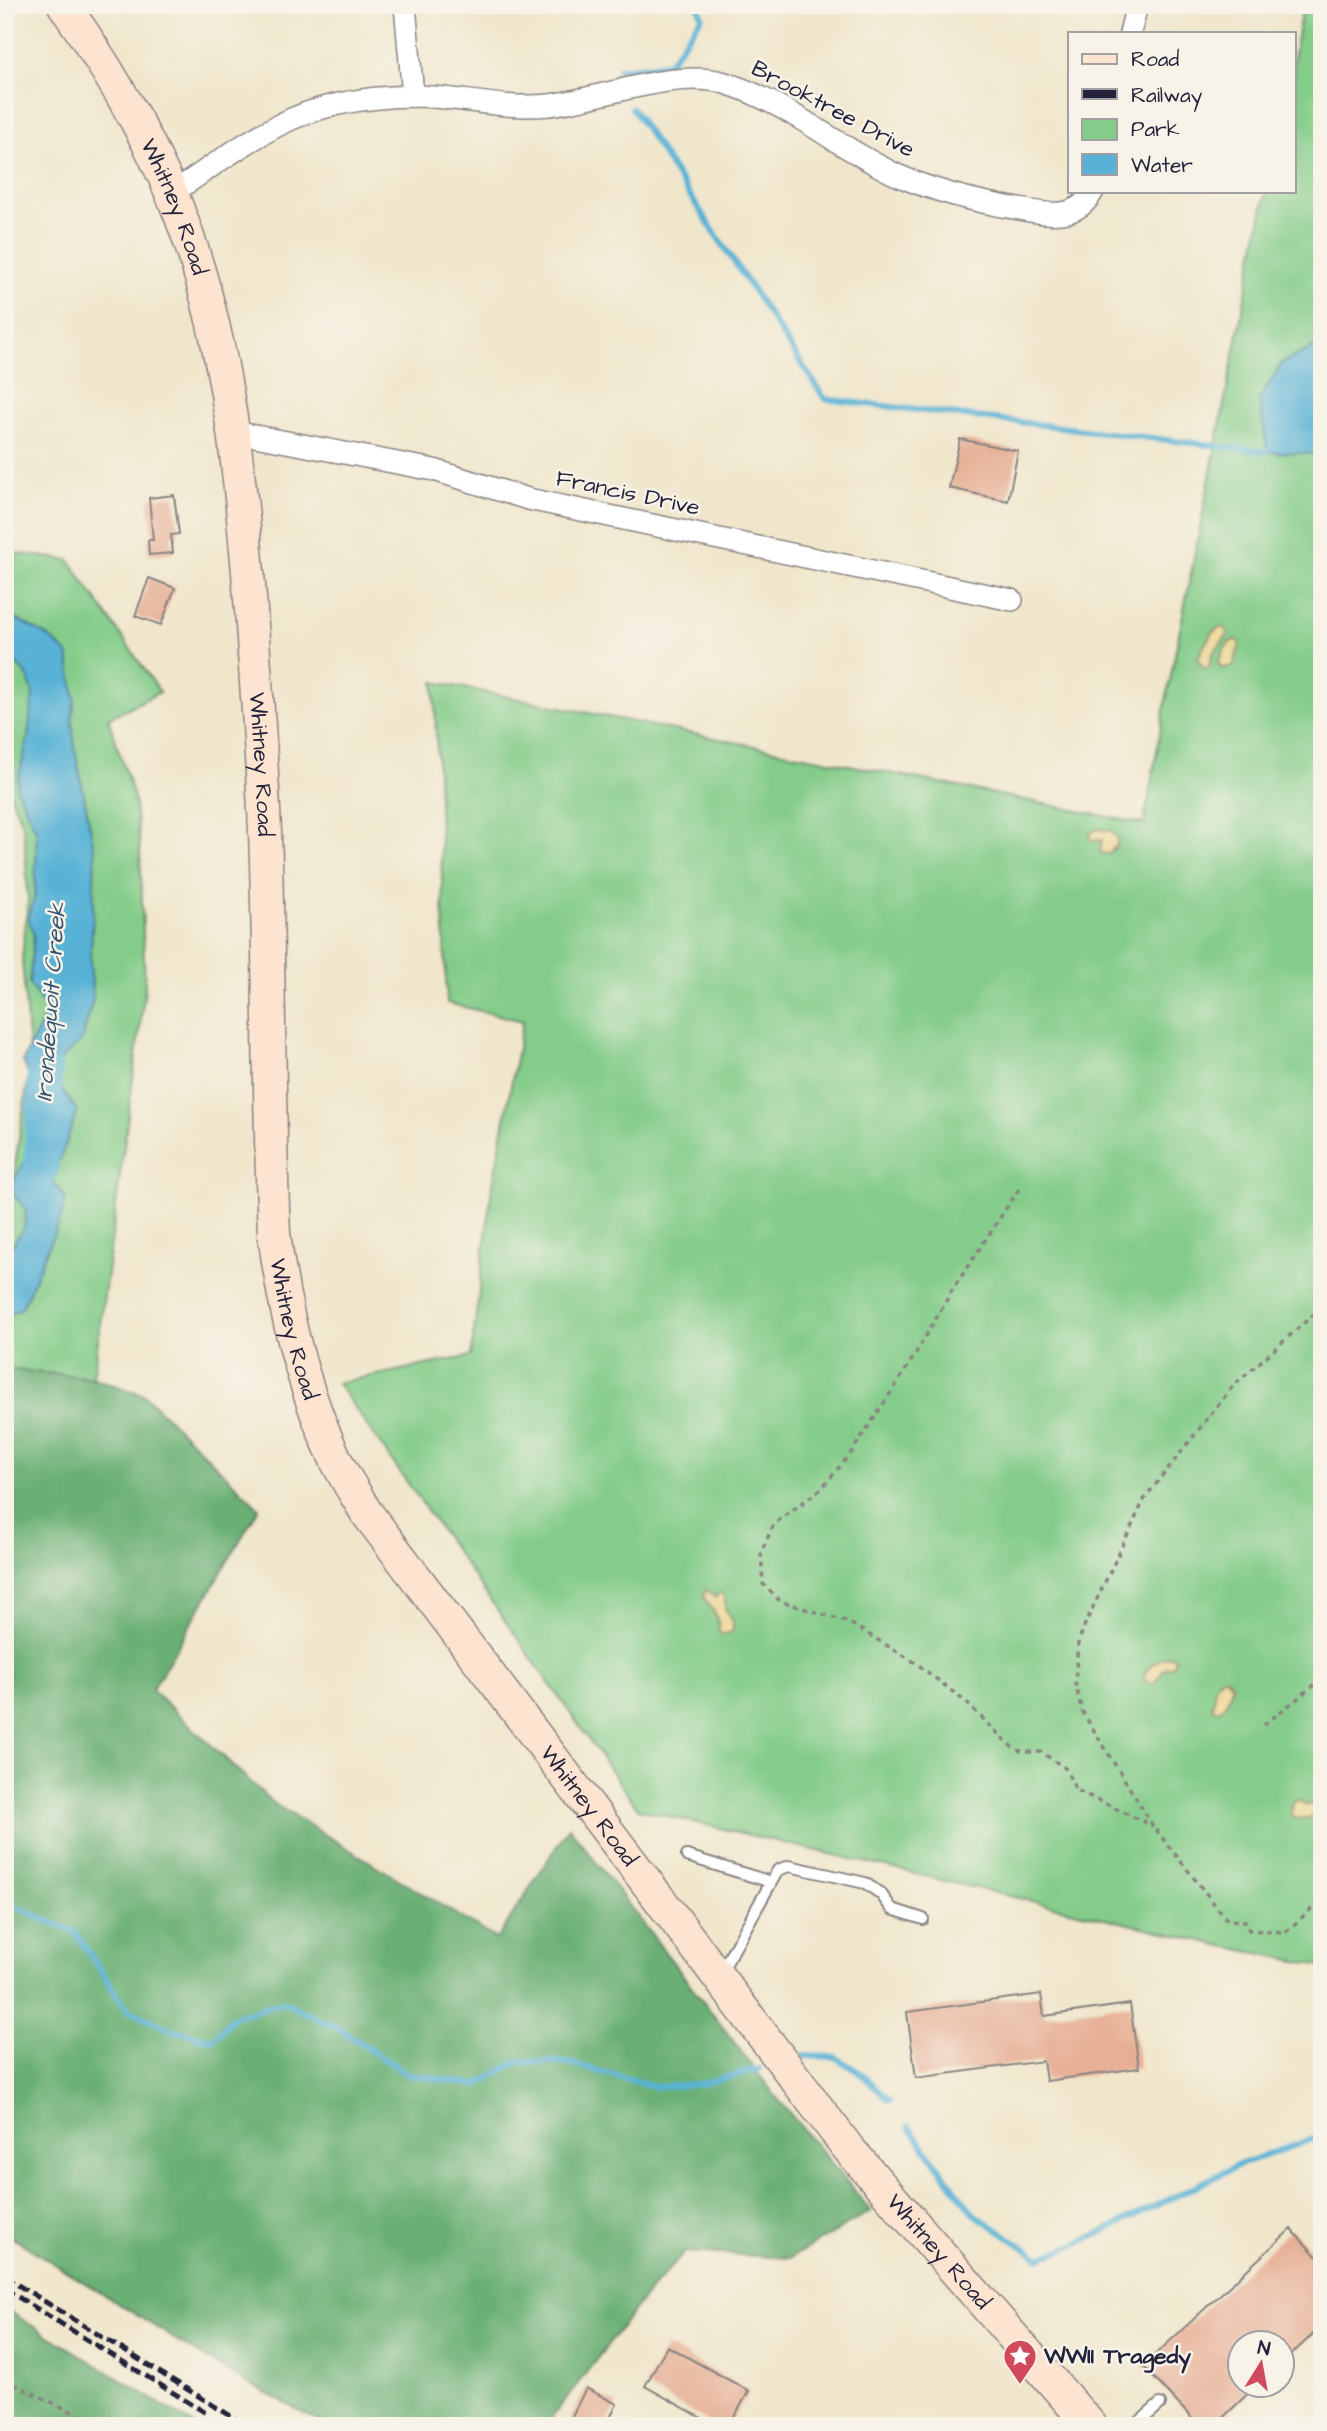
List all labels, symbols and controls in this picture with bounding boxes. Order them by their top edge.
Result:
legend [1068,32,1296,192]
text: Road [1131,45,1179,74]
street label: Brooktree Drive [746,52,920,166]
text: Railway [1131,81,1203,112]
text: Park [1131,115,1180,144]
street label: Whitney Road [133,133,215,279]
text: Water [1131,151,1193,180]
street label: Francis Drive [553,462,703,524]
street label: Whitney Road [241,691,281,837]
water label: Irondequoit Creek [27,900,75,1103]
street label: Whitney Road [262,1256,326,1404]
street label: Whitney Road [532,1739,645,1873]
street label: Whitney Road [879,2187,998,2317]
north arrow [1226,2330,1296,2400]
text: N [1256,2334,1272,2363]
place icon: WWII Tragedy [1001,2337,1039,2386]
place label: WWII Tragedy [1043,2340,1191,2374]

